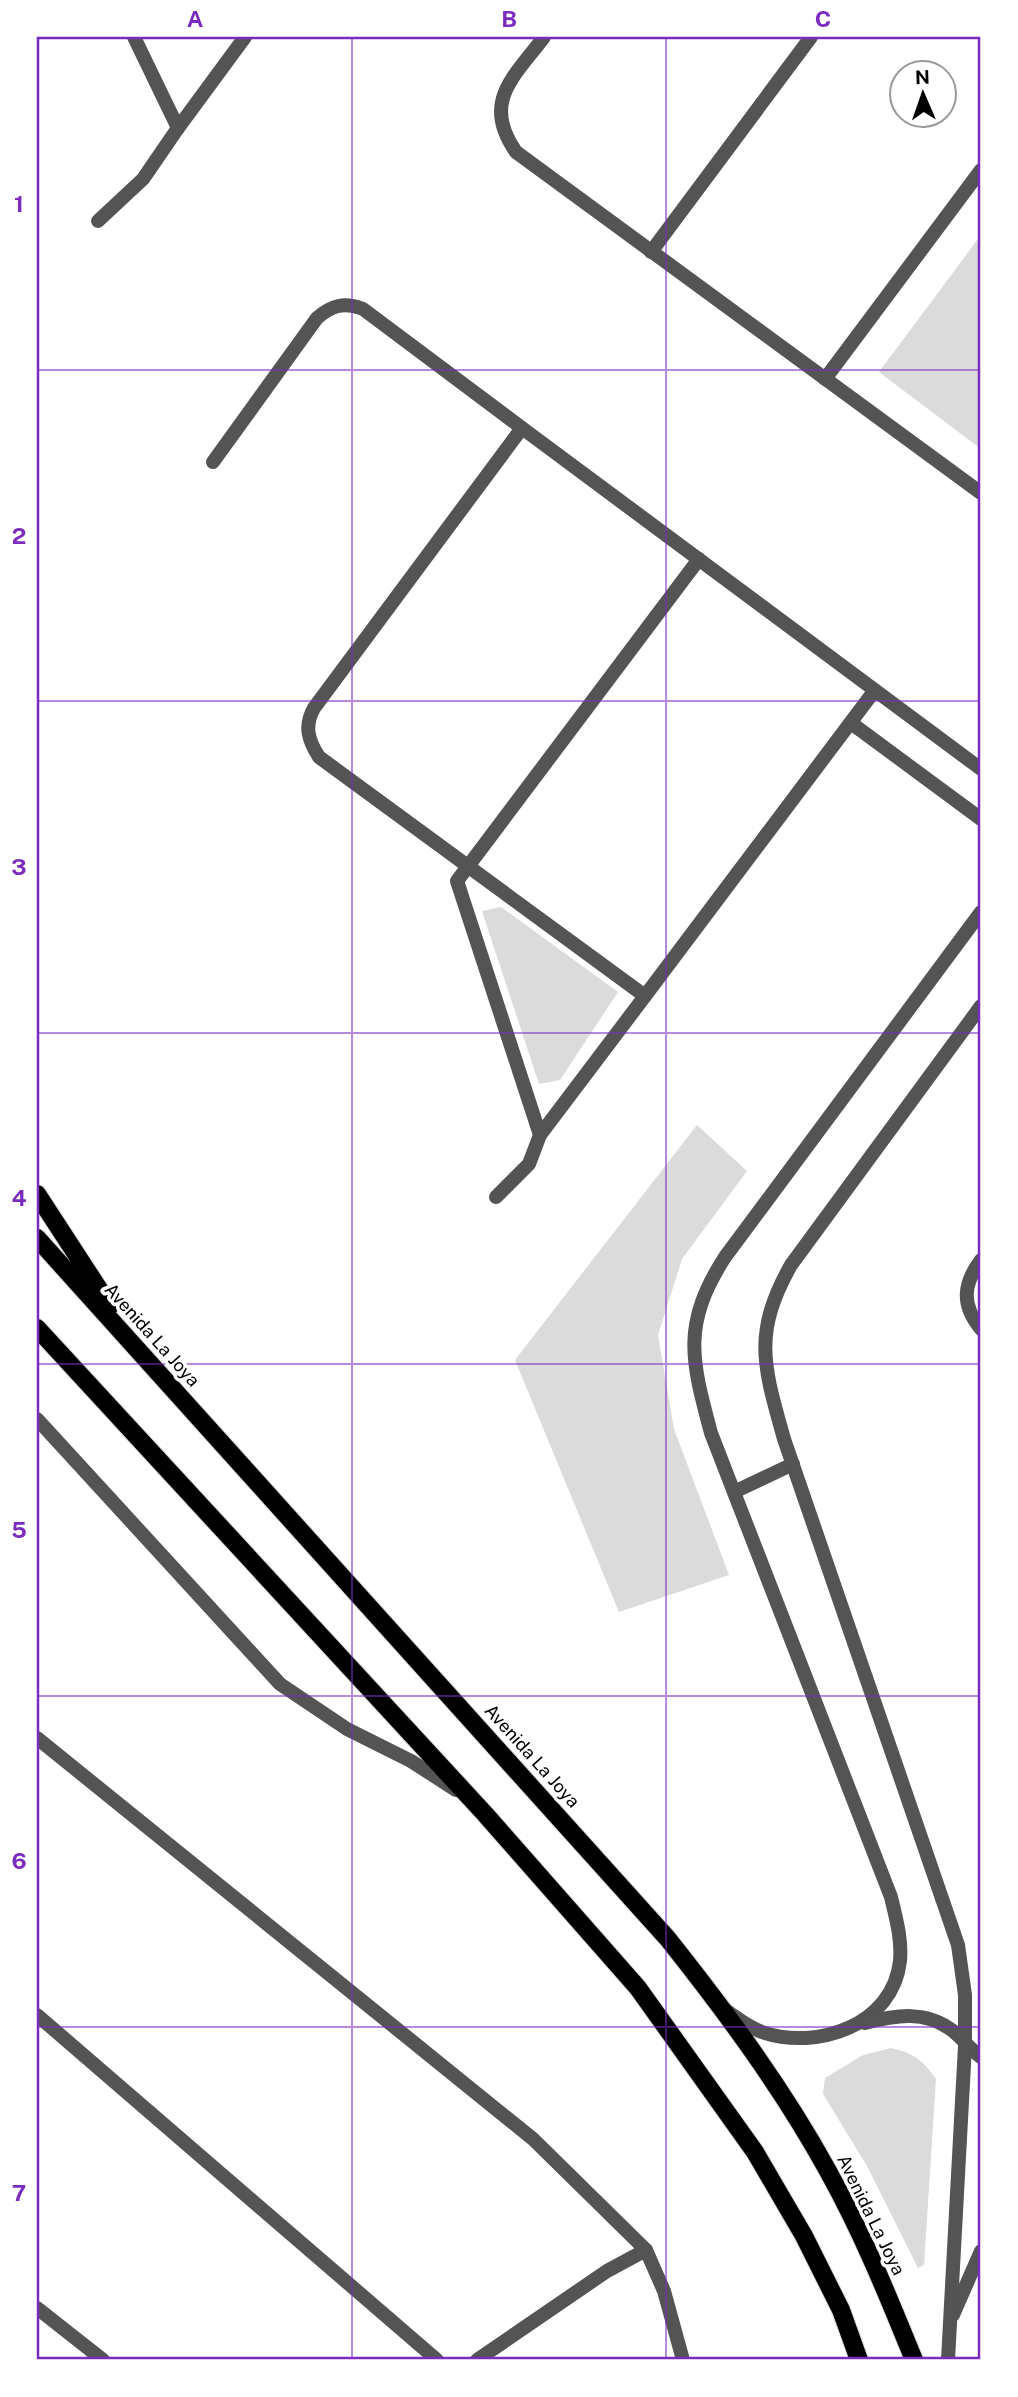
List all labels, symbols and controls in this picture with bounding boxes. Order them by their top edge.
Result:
text: A [187,5,204,32]
text: B [501,5,517,32]
text: C [815,5,831,32]
north arrow [888,60,958,130]
text: N [915,66,930,88]
text: 1 [14,190,24,217]
text: 2 [12,522,26,549]
text: 3 [11,853,27,880]
text: 4 [11,1184,27,1211]
street label: Avenida La Joya [101,1279,204,1391]
text: 5 [11,1516,27,1543]
street label: Avenida La Joya [481,1700,584,1812]
text: 6 [11,1847,27,1874]
street label: Avenida La Joya [833,2151,910,2279]
text: 7 [12,2179,26,2206]

